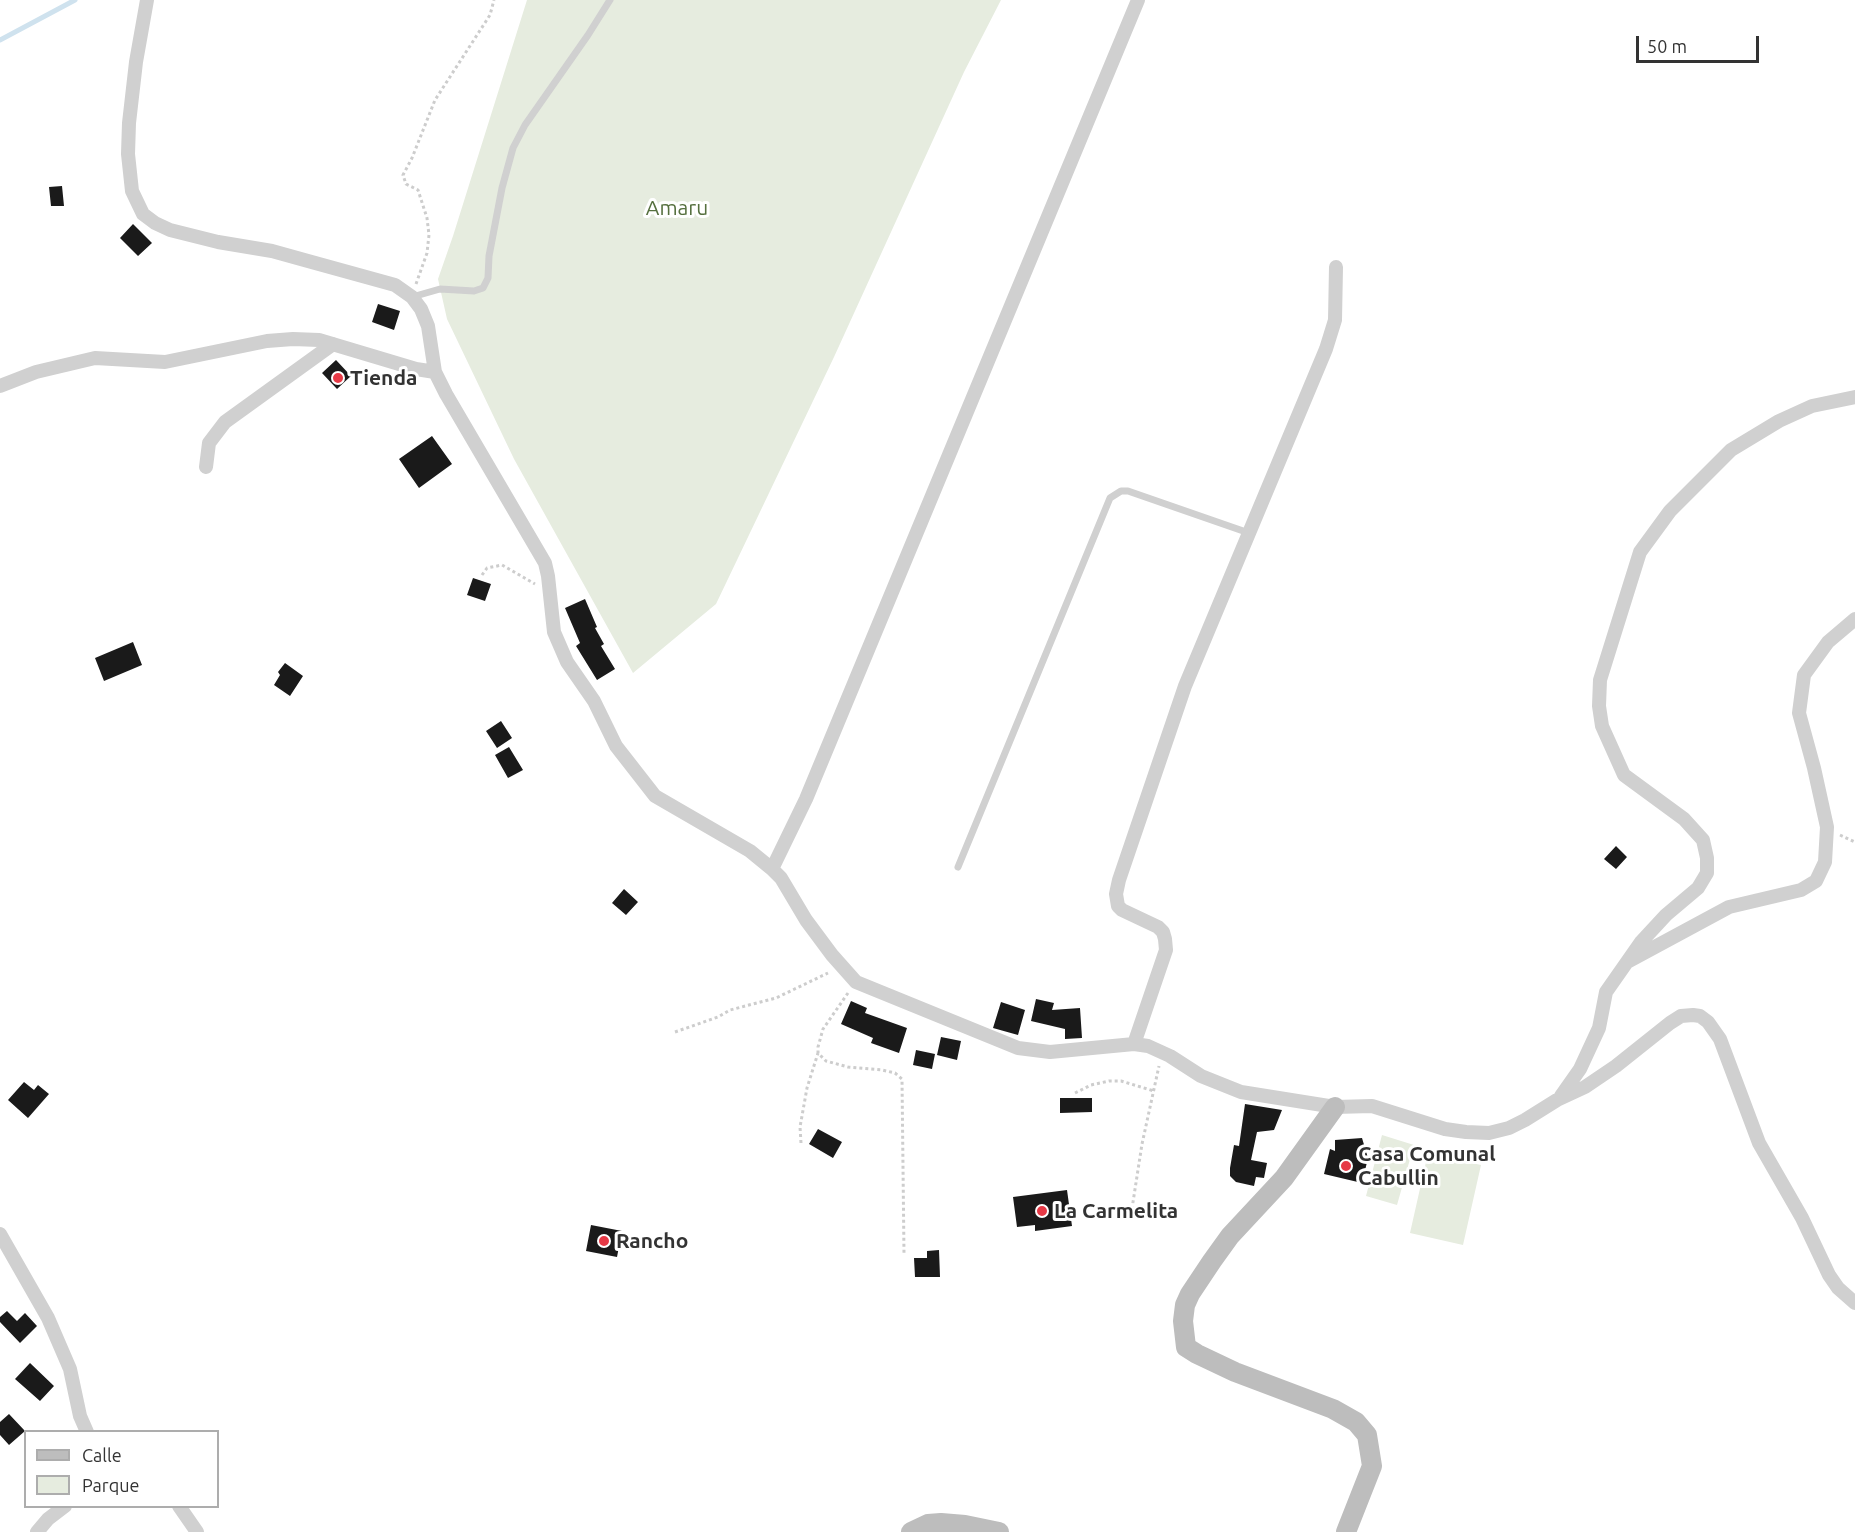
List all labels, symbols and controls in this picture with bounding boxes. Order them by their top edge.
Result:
scale bar [1639,24,1762,62]
text: 50 m [1647,36,1687,56]
park label: Amaru [646,195,708,221]
place label: Tienda [350,365,417,391]
marker: Tienda [331,371,345,385]
place label: Casa Comunal Cabullin [1358,1141,1496,1191]
marker: Casa Comunal Cabullin [1339,1159,1353,1173]
place label: La Carmelita [1054,1198,1178,1224]
marker: La Carmelita [1035,1204,1049,1218]
place label: Rancho [616,1228,688,1254]
marker: Rancho [597,1234,611,1248]
legend [24,1430,219,1508]
text: Calle [82,1445,122,1465]
text: Parque [82,1475,139,1495]

